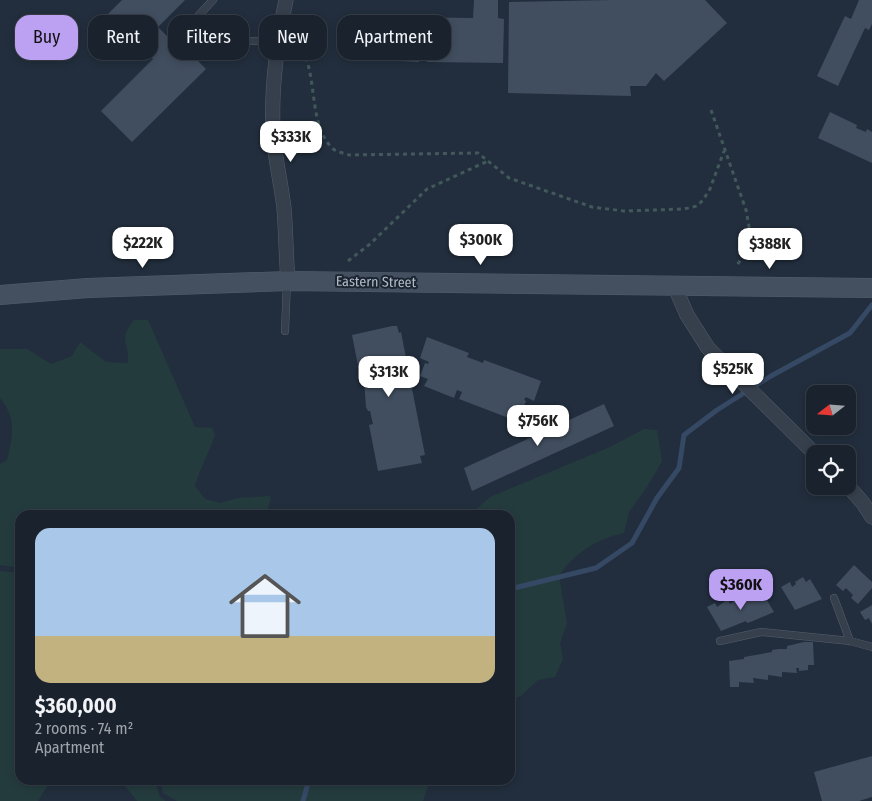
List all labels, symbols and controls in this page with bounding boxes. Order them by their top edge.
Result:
chip: Buy [15,15,78,60]
chip: Rent [88,15,158,60]
chip: Filters [168,15,249,60]
chip: New [259,15,327,60]
chip: Apartment [337,15,451,60]
pin: $333K [256,120,326,163]
text: $333K [271,127,311,146]
pin: $300K [446,224,516,266]
pin: $222K [108,226,178,269]
pin: $388K [735,228,805,270]
text: $300K [460,230,502,249]
text: $222K [123,233,163,252]
text: $388K [749,234,791,253]
street label: Eastern Street [336,273,417,291]
pin: $525K [698,352,768,395]
pin: $313K [354,356,424,398]
text: $525K [713,359,753,378]
text: $313K [370,362,408,381]
north arrow [806,385,856,435]
map controls [806,385,856,495]
pin: $756K [503,404,573,447]
text: $756K [518,411,558,430]
button: locate [806,445,856,495]
icon: home [220,561,310,651]
pin: $360K [706,568,776,611]
text: $360K [720,575,762,594]
text: $360,000 [35,693,117,719]
text: 2 rooms · 74 m² [35,719,133,738]
text: Apartment [35,738,104,757]

